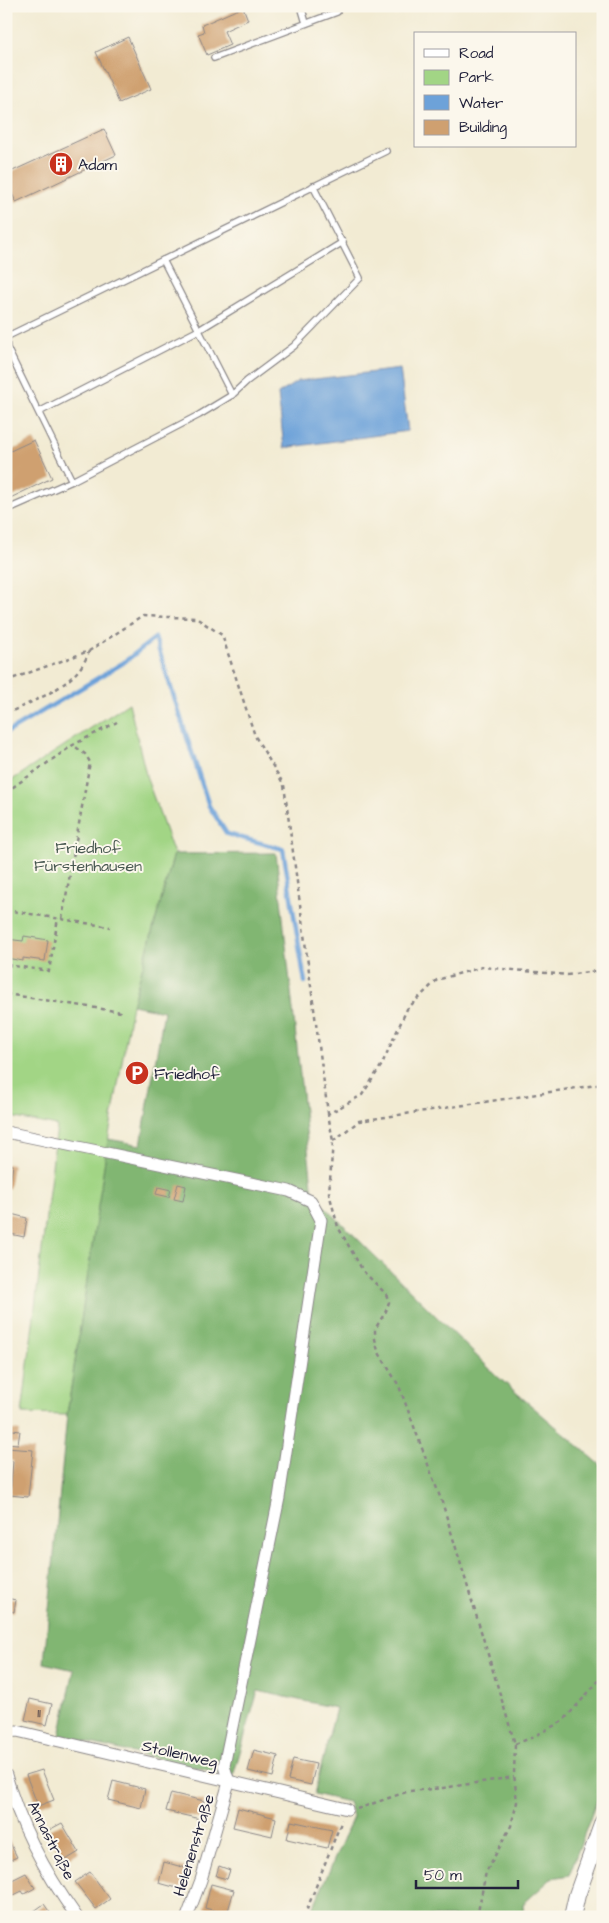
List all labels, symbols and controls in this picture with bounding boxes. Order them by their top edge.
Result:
legend [414,32,576,148]
text: Road [459,43,494,64]
text: Park [459,67,494,88]
text: Water [459,93,503,114]
text: Building [459,117,507,139]
building icon: Adam [48,151,74,177]
place label: Adam [78,154,118,176]
park label: Friedhof Fürstenhausen [34,837,142,877]
parking icon: Friedhof [124,1060,150,1086]
place label: Friedhof [154,1063,220,1085]
house number: 11 [37,1703,41,1723]
street label: Stollenweg [139,1735,220,1774]
street label: Helenenstraße [168,1791,220,1899]
street label: Annastraße [22,1797,81,1884]
scale bar [416,1858,519,1890]
text: 50 m [424,1865,462,1886]

